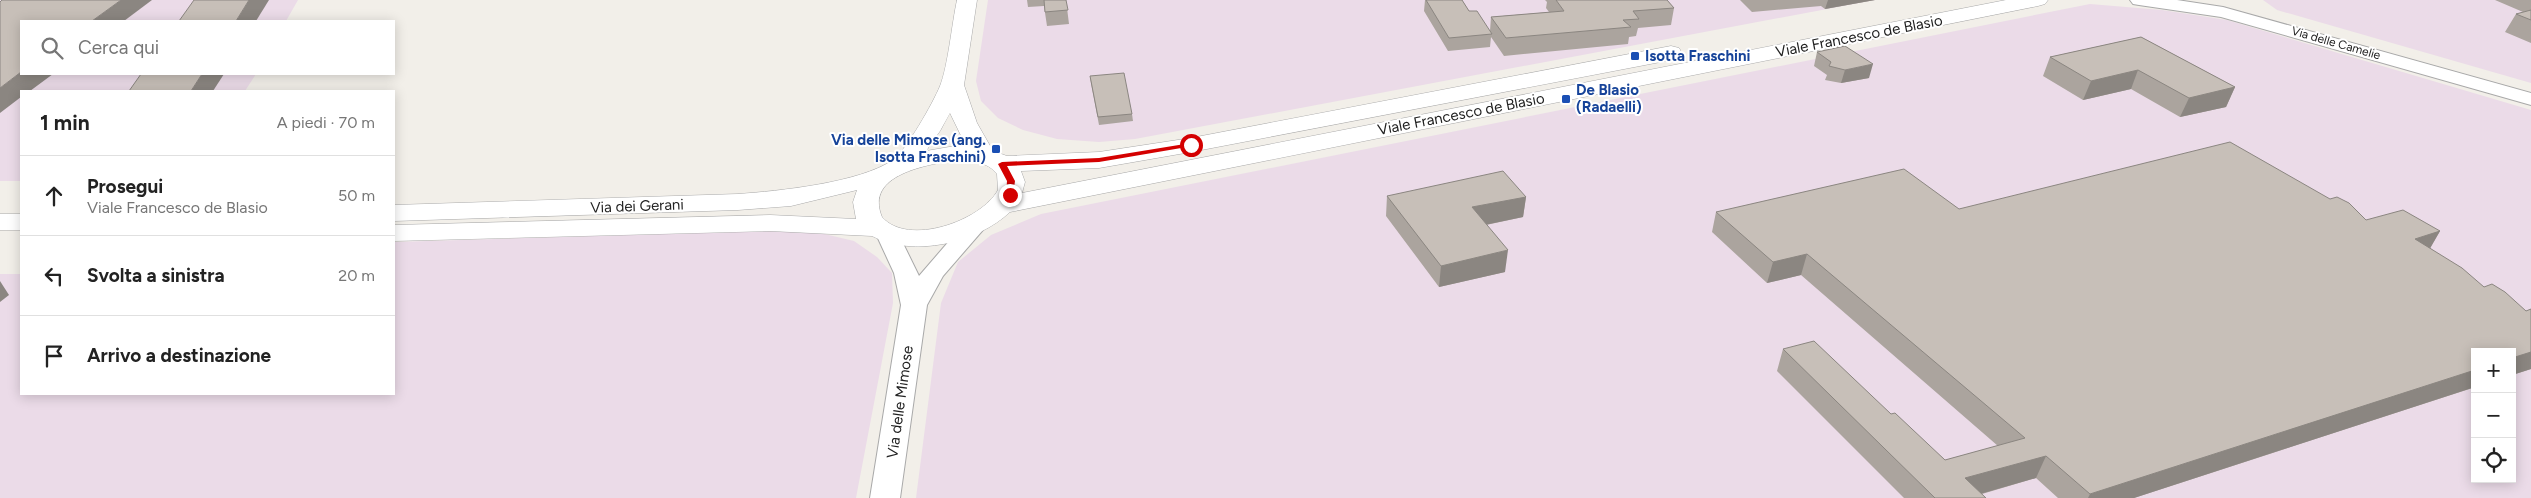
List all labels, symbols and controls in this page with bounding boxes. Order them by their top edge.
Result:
street label: Viale Francesco de Blasio [1774,11,1944,61]
search box [20,20,395,75]
street label: Via delle Camelie [2290,24,2383,63]
icon: search [38,34,66,62]
text: Cerca qui [78,36,159,59]
place label: Isotta Fraschini [1645,47,1751,65]
marker: Isotta Fraschini [1629,50,1641,62]
place label: De Blasio (Radaelli) [1576,81,1642,116]
street label: Viale Francesco de Blasio [1376,89,1546,139]
marker: De Blasio (Radaelli) [1560,93,1572,105]
text: 1 min [40,110,90,135]
text: A piedi · 70 m [277,113,375,132]
place label: Via delle Mimose (ang. Isotta Fraschini) [831,131,986,166]
route start [1180,134,1203,157]
marker: Via delle Mimose (ang. Isotta Fraschini) [990,143,1002,155]
text: Prosegui [87,175,163,198]
icon: ahead [40,182,68,210]
route end [999,184,1022,207]
text: 50 m [338,186,375,205]
street label: Via dei Gerani [590,195,684,217]
text: Viale Francesco de Blasio [87,198,268,217]
icon: left [40,262,68,290]
text: Svolta a sinistra [87,264,225,287]
text: 20 m [338,266,375,285]
icon: arrive [40,342,68,370]
text: Arrivo a destinazione [87,344,271,367]
street label: Via delle Mimose [883,345,917,459]
map controls [2471,348,2516,483]
button: + [2471,348,2516,393]
button: − [2471,393,2516,438]
button: locate [2471,438,2516,483]

